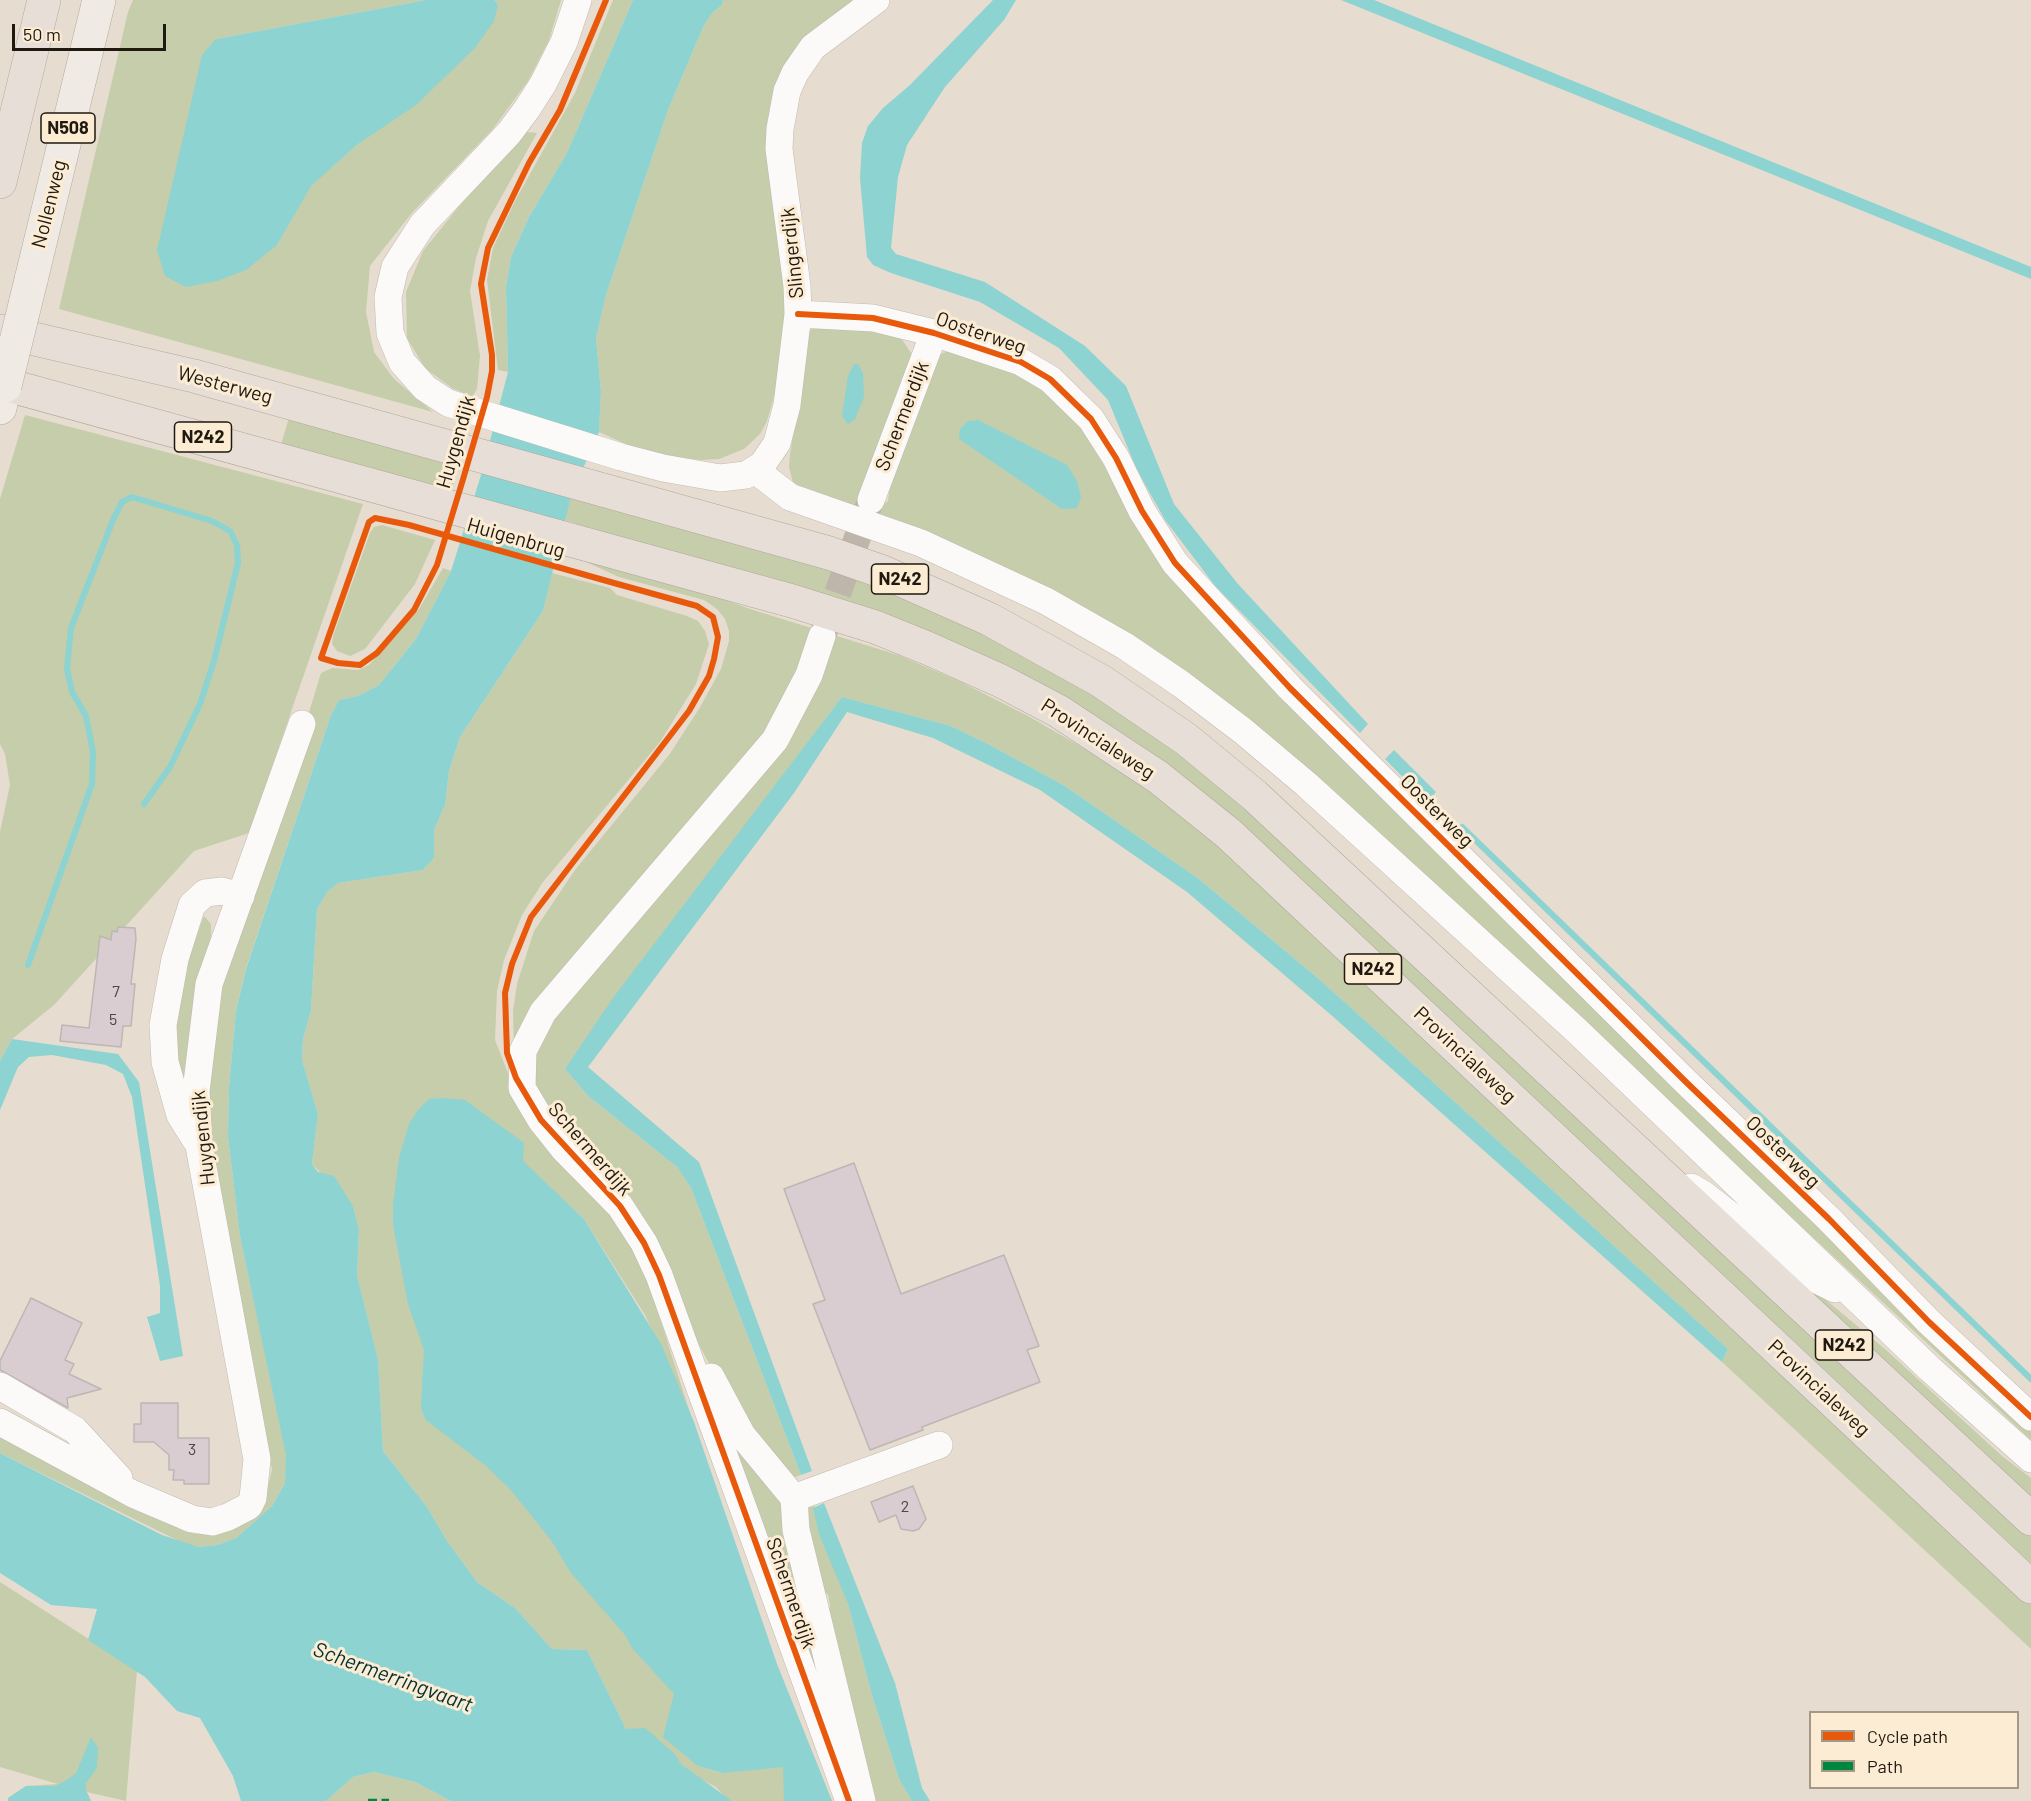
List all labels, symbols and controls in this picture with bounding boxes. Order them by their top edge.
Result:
scale bar [15,12,170,50]
text: 50 m [23,23,61,45]
road number: N508 [41,113,95,143]
street label: Nollenweg [26,157,72,251]
street label: Slingerdijk [775,206,809,300]
street label: Oosterweg [933,306,1029,360]
street label: Schermerdijk [870,358,934,474]
street label: Westerweg [175,361,275,409]
street label: Huygendijk [431,393,481,491]
road number: N242 [174,422,232,452]
street label: Huigenbrug [464,513,568,563]
road number: N242 [872,564,928,594]
street label: Provincialeweg [1037,693,1159,785]
street label: Oosterweg [1395,769,1479,853]
road number: N242 [1344,954,1402,984]
house number: 7 [112,982,120,1002]
street label: Provincialeweg [1409,1002,1521,1108]
house number: 5 [109,1010,117,1030]
street label: Huygendijk [186,1089,220,1187]
street label: Schermerdijk [543,1097,637,1201]
street label: Oosterweg [1741,1111,1825,1193]
road number: N242 [1816,1330,1872,1360]
street label: Provincialeweg [1763,1335,1875,1441]
house number: 3 [188,1440,196,1460]
house number: 2 [901,1497,909,1517]
street label: Schermerdijk [761,1534,821,1652]
water label: Schermerringvaart [310,1636,476,1718]
legend [1809,1711,2019,1789]
text: Cycle path [1867,1725,1948,1747]
text: Path [1867,1755,1903,1777]

